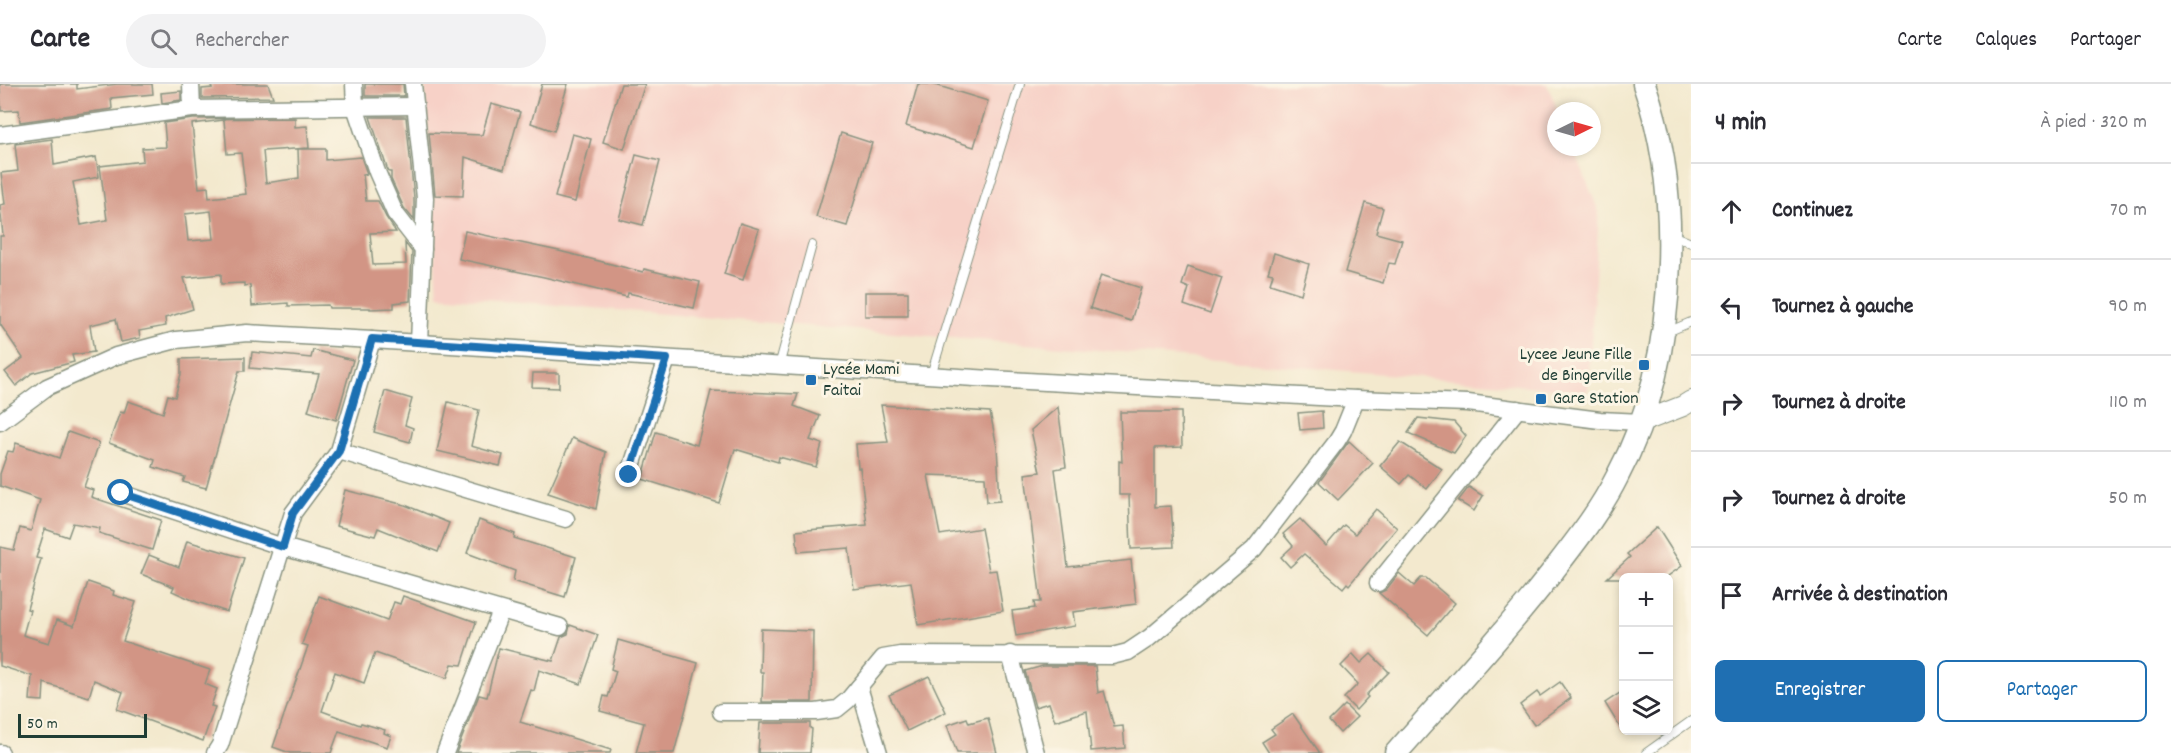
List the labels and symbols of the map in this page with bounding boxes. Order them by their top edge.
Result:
north arrow [1547,102,1601,156]
place label: Lycee Jeune Fille de Bingerville [1520,343,1632,389]
place label: Lycée Mami Faitai [823,358,899,404]
marker: Lycee Jeune Fille de Bingerville [1637,358,1651,372]
marker: Lycée Mami Faitai [804,373,818,387]
place label: Gare Station [1553,387,1639,412]
marker: Gare Station [1534,392,1548,406]
route end [615,461,641,487]
route start [107,479,133,505]
scale bar [18,711,147,738]

